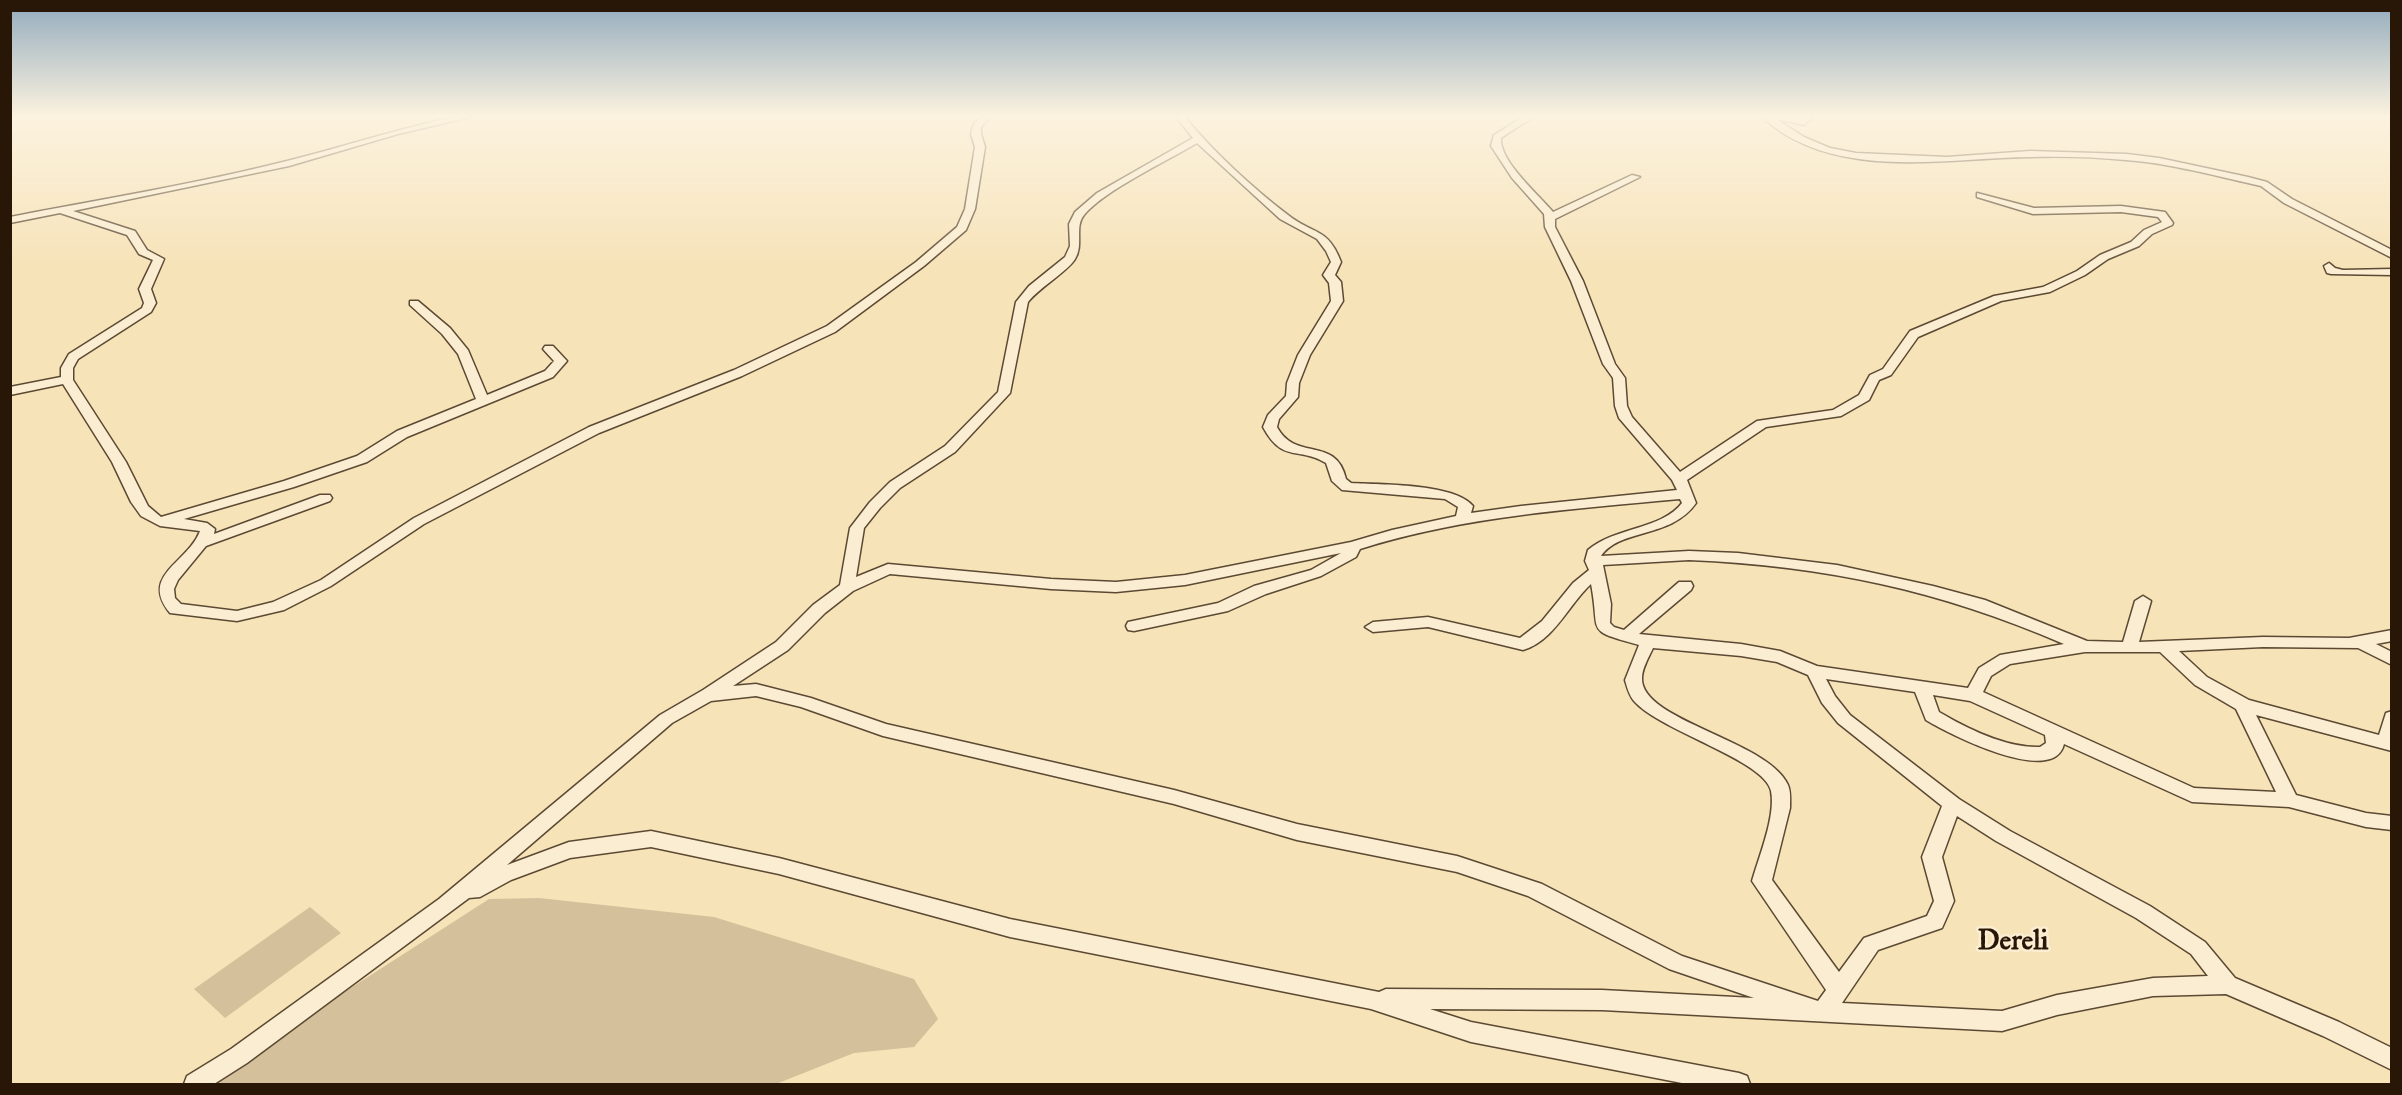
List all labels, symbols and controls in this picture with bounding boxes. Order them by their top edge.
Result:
district label: Dereli [1978,925,2048,959]

